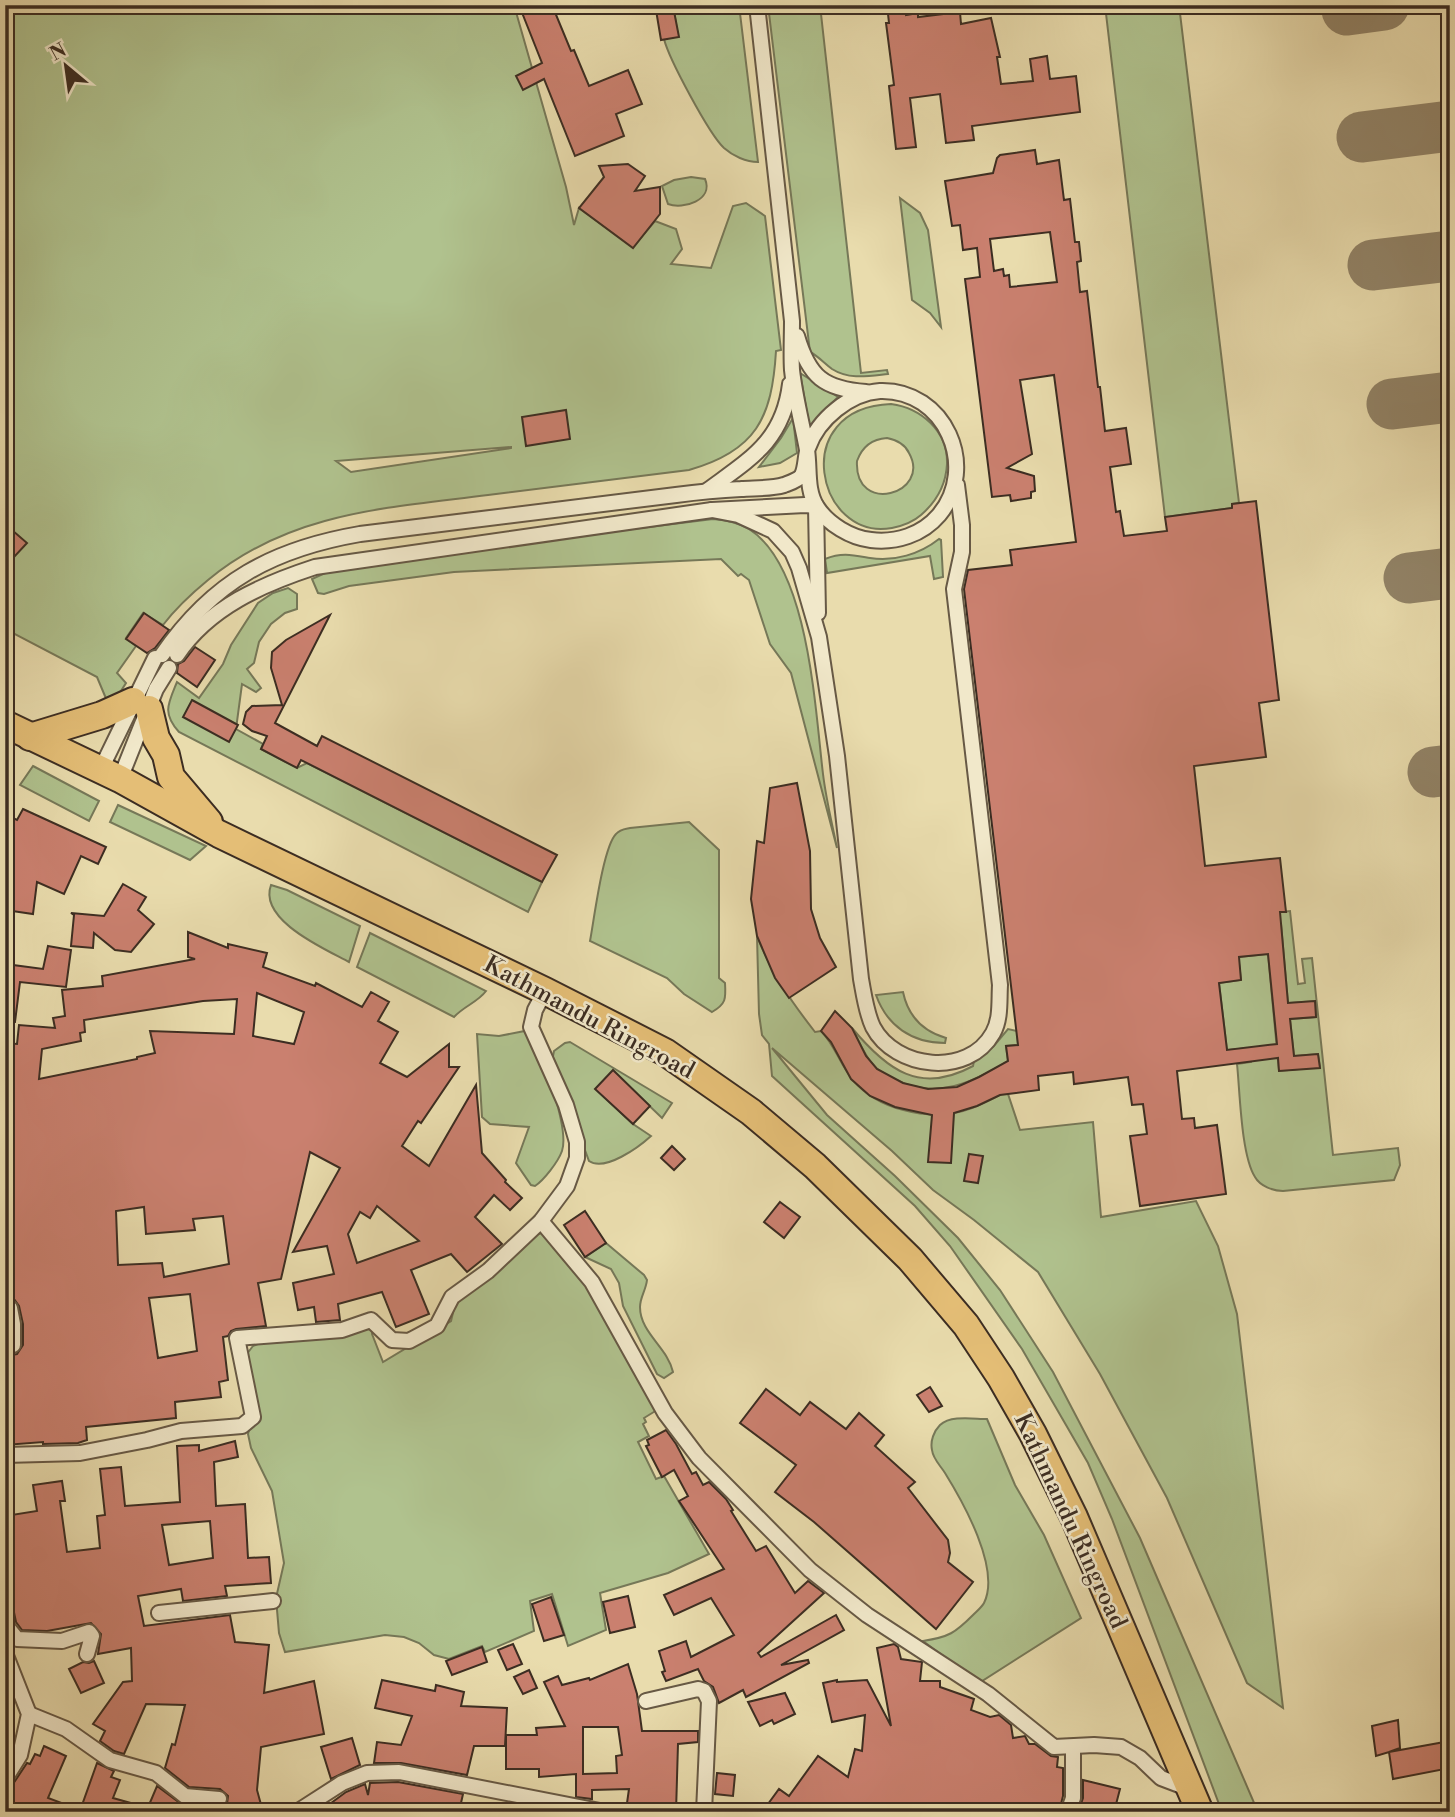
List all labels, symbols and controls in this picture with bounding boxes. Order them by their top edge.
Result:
north arrow [32,32,102,102]
text: N [46,38,71,66]
street label: Kathmandu Ringroad [478,950,700,1086]
street label: Kathmandu Ringroad [1007,1408,1133,1634]

